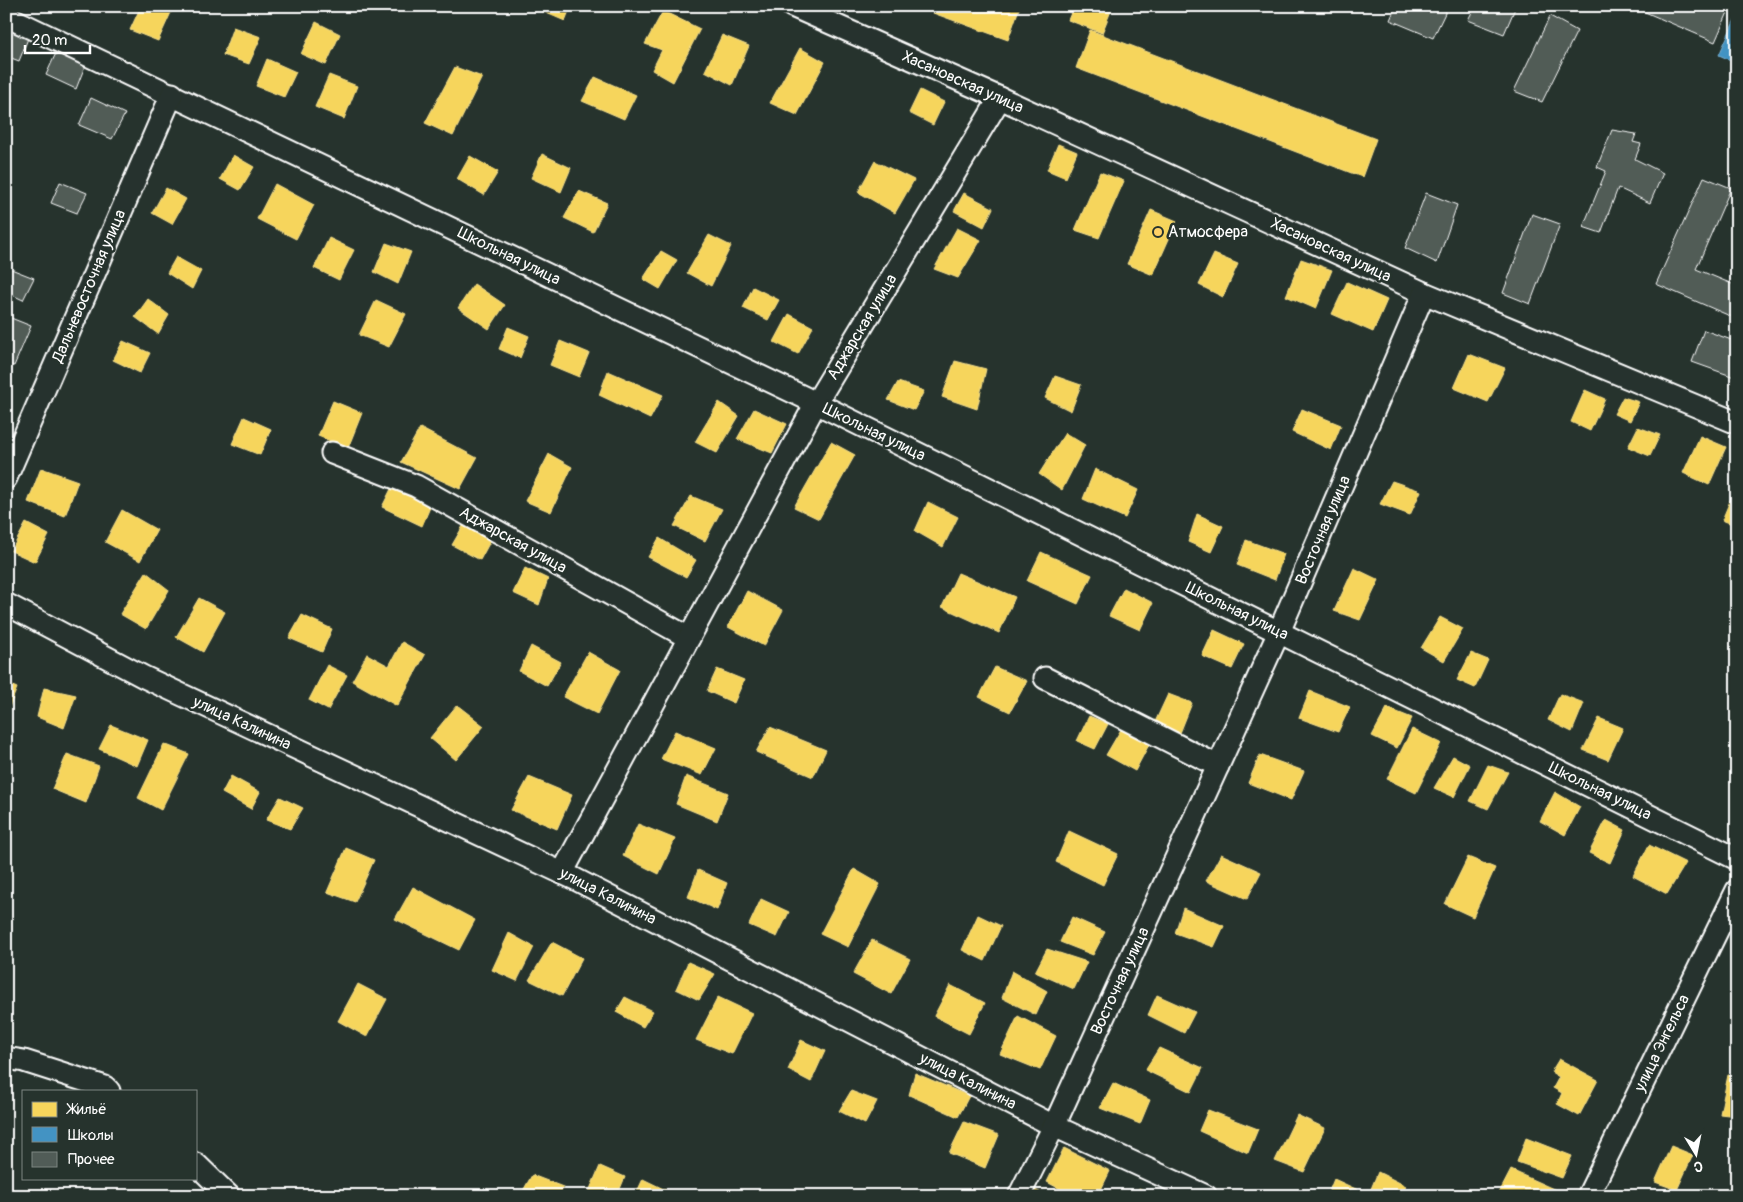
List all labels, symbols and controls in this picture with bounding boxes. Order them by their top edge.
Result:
scale bar [25,22,90,54]
text: 20 m [32,31,67,50]
street label: Хасановская улица [899,46,1027,118]
street label: Дальневосточная улица [47,207,130,366]
street label: Хасановская улица [1268,213,1394,287]
street label: Школьная улица [454,222,564,290]
place label: Атмосфера [1168,222,1248,242]
marker: Атмосфера [1152,226,1164,238]
street label: Аджарская улица [823,270,901,384]
street label: Школьная улица [819,398,929,466]
street label: Восточная улица [1291,473,1355,587]
street label: Аджарская улица [456,502,570,578]
street label: Школьная улица [1182,577,1292,645]
street label: улица Калинина [189,691,294,754]
street label: Школьная улица [1545,757,1655,825]
street label: улица Калинина [555,863,660,929]
street label: Восточная улица [1086,924,1154,1038]
street label: улица Энгельса [1629,991,1694,1096]
street label: улица Калинина [915,1048,1020,1114]
legend [22,1090,198,1180]
text: Жильё [66,1100,107,1119]
text: Школы [68,1126,114,1145]
north arrow [1670,1130,1720,1180]
text: Прочее [68,1150,115,1169]
text: С [1692,1157,1704,1175]

